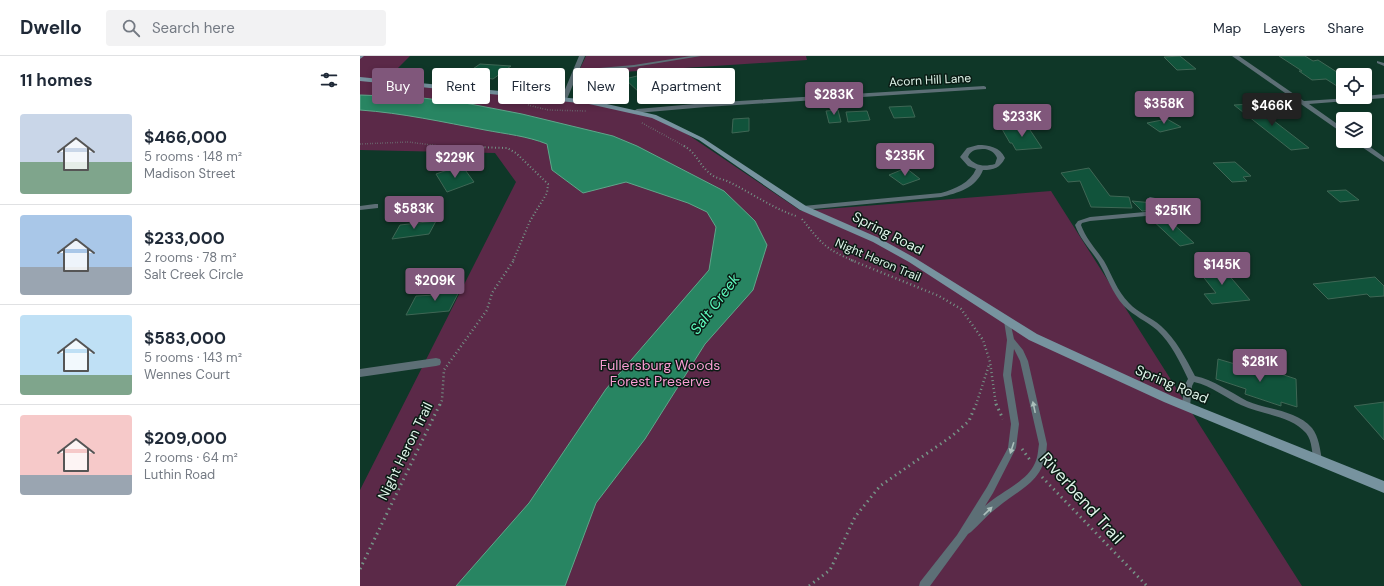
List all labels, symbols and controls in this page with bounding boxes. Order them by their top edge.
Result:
search box [106,10,386,46]
text: Dwello [20,15,82,40]
icon: search [120,17,142,39]
text: Search here [152,18,235,38]
text: Map [1213,19,1241,37]
text: Layers [1263,19,1305,37]
text: Share [1327,19,1364,37]
chip: Buy [372,68,424,104]
chip: Rent [432,68,490,104]
chip: Filters [498,68,565,104]
chip: New [573,68,629,104]
chip: Apartment [637,68,735,104]
map controls [1336,68,1372,148]
button: locate [1336,68,1372,104]
text: 11 homes [20,69,93,91]
icon: filters [318,69,340,91]
street label: Acorn Hill Lane [888,70,972,90]
pin: $283K [806,82,862,116]
text: $283K [814,86,854,103]
pin: $358K [1136,91,1192,125]
pin: $466K [1244,93,1300,127]
text: $358K [1144,95,1184,112]
text: $466K [1251,97,1293,114]
pin: $233K [994,104,1050,138]
text: $233K [1002,108,1042,125]
button: layers [1336,112,1372,148]
text: $466,000 [144,126,227,148]
icon: home [52,130,100,178]
pin: $235K [877,143,933,177]
pin: $229K [427,145,483,179]
text: $235K [885,147,925,164]
text: 5 rooms · 148 m² [144,148,242,165]
text: $229K [435,149,475,166]
text: Madison Street [144,165,235,182]
pin: $583K [386,196,442,230]
pin: $251K [1145,198,1201,232]
text: $583K [394,200,434,217]
text: $251K [1155,202,1191,219]
street label: Spring Road [849,207,927,259]
text: $233,000 [144,227,225,249]
icon: home [52,231,100,279]
street label: Night Heron Trail [833,235,923,285]
text: 2 rooms · 78 m² [144,249,236,266]
pin: $145K [1194,252,1250,286]
text: $145K [1203,256,1241,273]
text: Salt Creek Circle [144,266,243,283]
pin: $209K [407,268,463,302]
water label: Salt Creek [686,269,745,339]
text: $209K [414,272,456,289]
text: $583,000 [144,327,226,349]
icon: home [52,331,100,379]
text: 5 rooms · 143 m² [144,349,242,366]
pin: $281K [1232,349,1288,383]
text: $281K [1242,353,1278,370]
park label: Fullersburg Woods Forest Preserve [600,356,720,390]
street label: Spring Road [1133,361,1211,407]
text: Wennes Court [144,366,230,383]
street label: Night Heron Trail [373,399,437,503]
one-way arrow [1030,400,1036,413]
text: $209,000 [144,427,227,449]
icon: home [52,431,100,479]
one-way arrow [1008,442,1014,454]
street label: Riverbend Trail [1035,448,1129,548]
text: 2 rooms · 64 m² [144,449,238,466]
text: Luthin Road [144,466,215,483]
one-way arrow [983,506,993,515]

